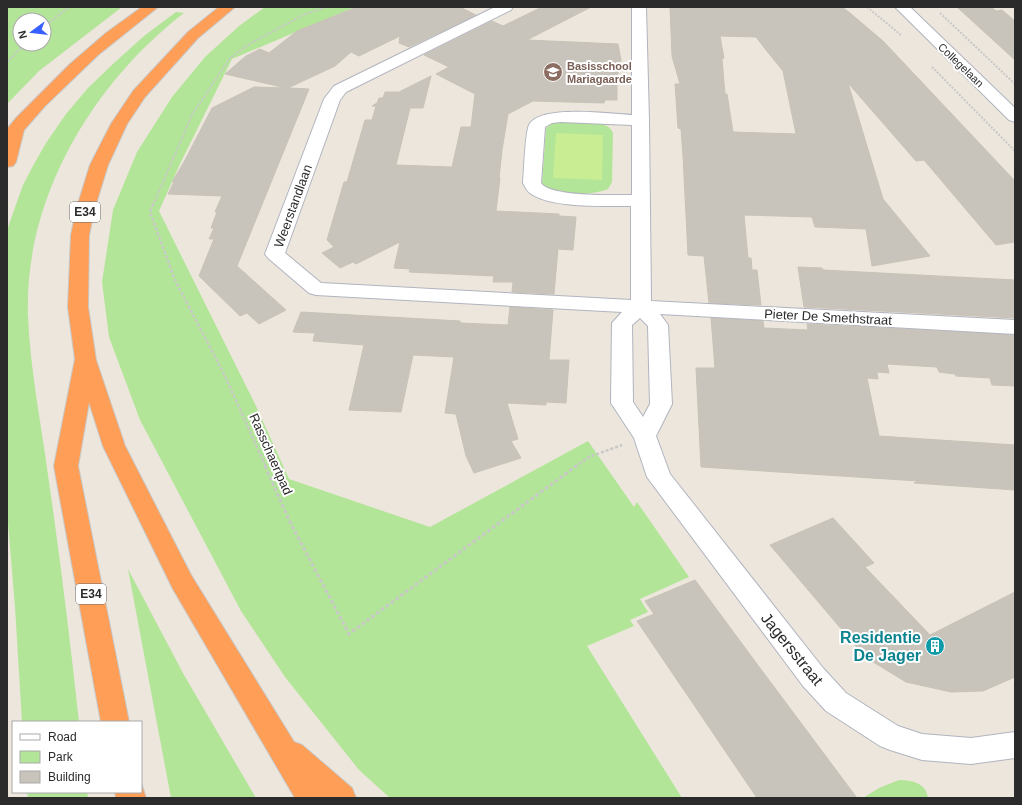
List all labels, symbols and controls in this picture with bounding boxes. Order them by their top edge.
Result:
north arrow [12,12,52,52]
text: N [16,29,29,40]
street label: Collegelaan [936,41,986,89]
place label: Basisschool Mariagaarde [567,60,632,85]
school or university icon: Basisschool Mariagaarde [542,61,564,83]
street label: Weerstandlaan [271,162,315,250]
road number: E34 [70,202,100,222]
street label: Pieter De Smethstraat [764,306,893,328]
street label: Rasschaertpad [246,411,296,497]
road number: E34 [76,584,106,604]
street label: Jagersstraat [758,609,827,689]
place label: Residentie De Jager [840,629,921,664]
building icon: Residentie De Jager [924,635,946,657]
legend [12,721,142,793]
text: Road [48,730,77,744]
text: Park [48,750,74,764]
text: Building [48,770,91,784]

